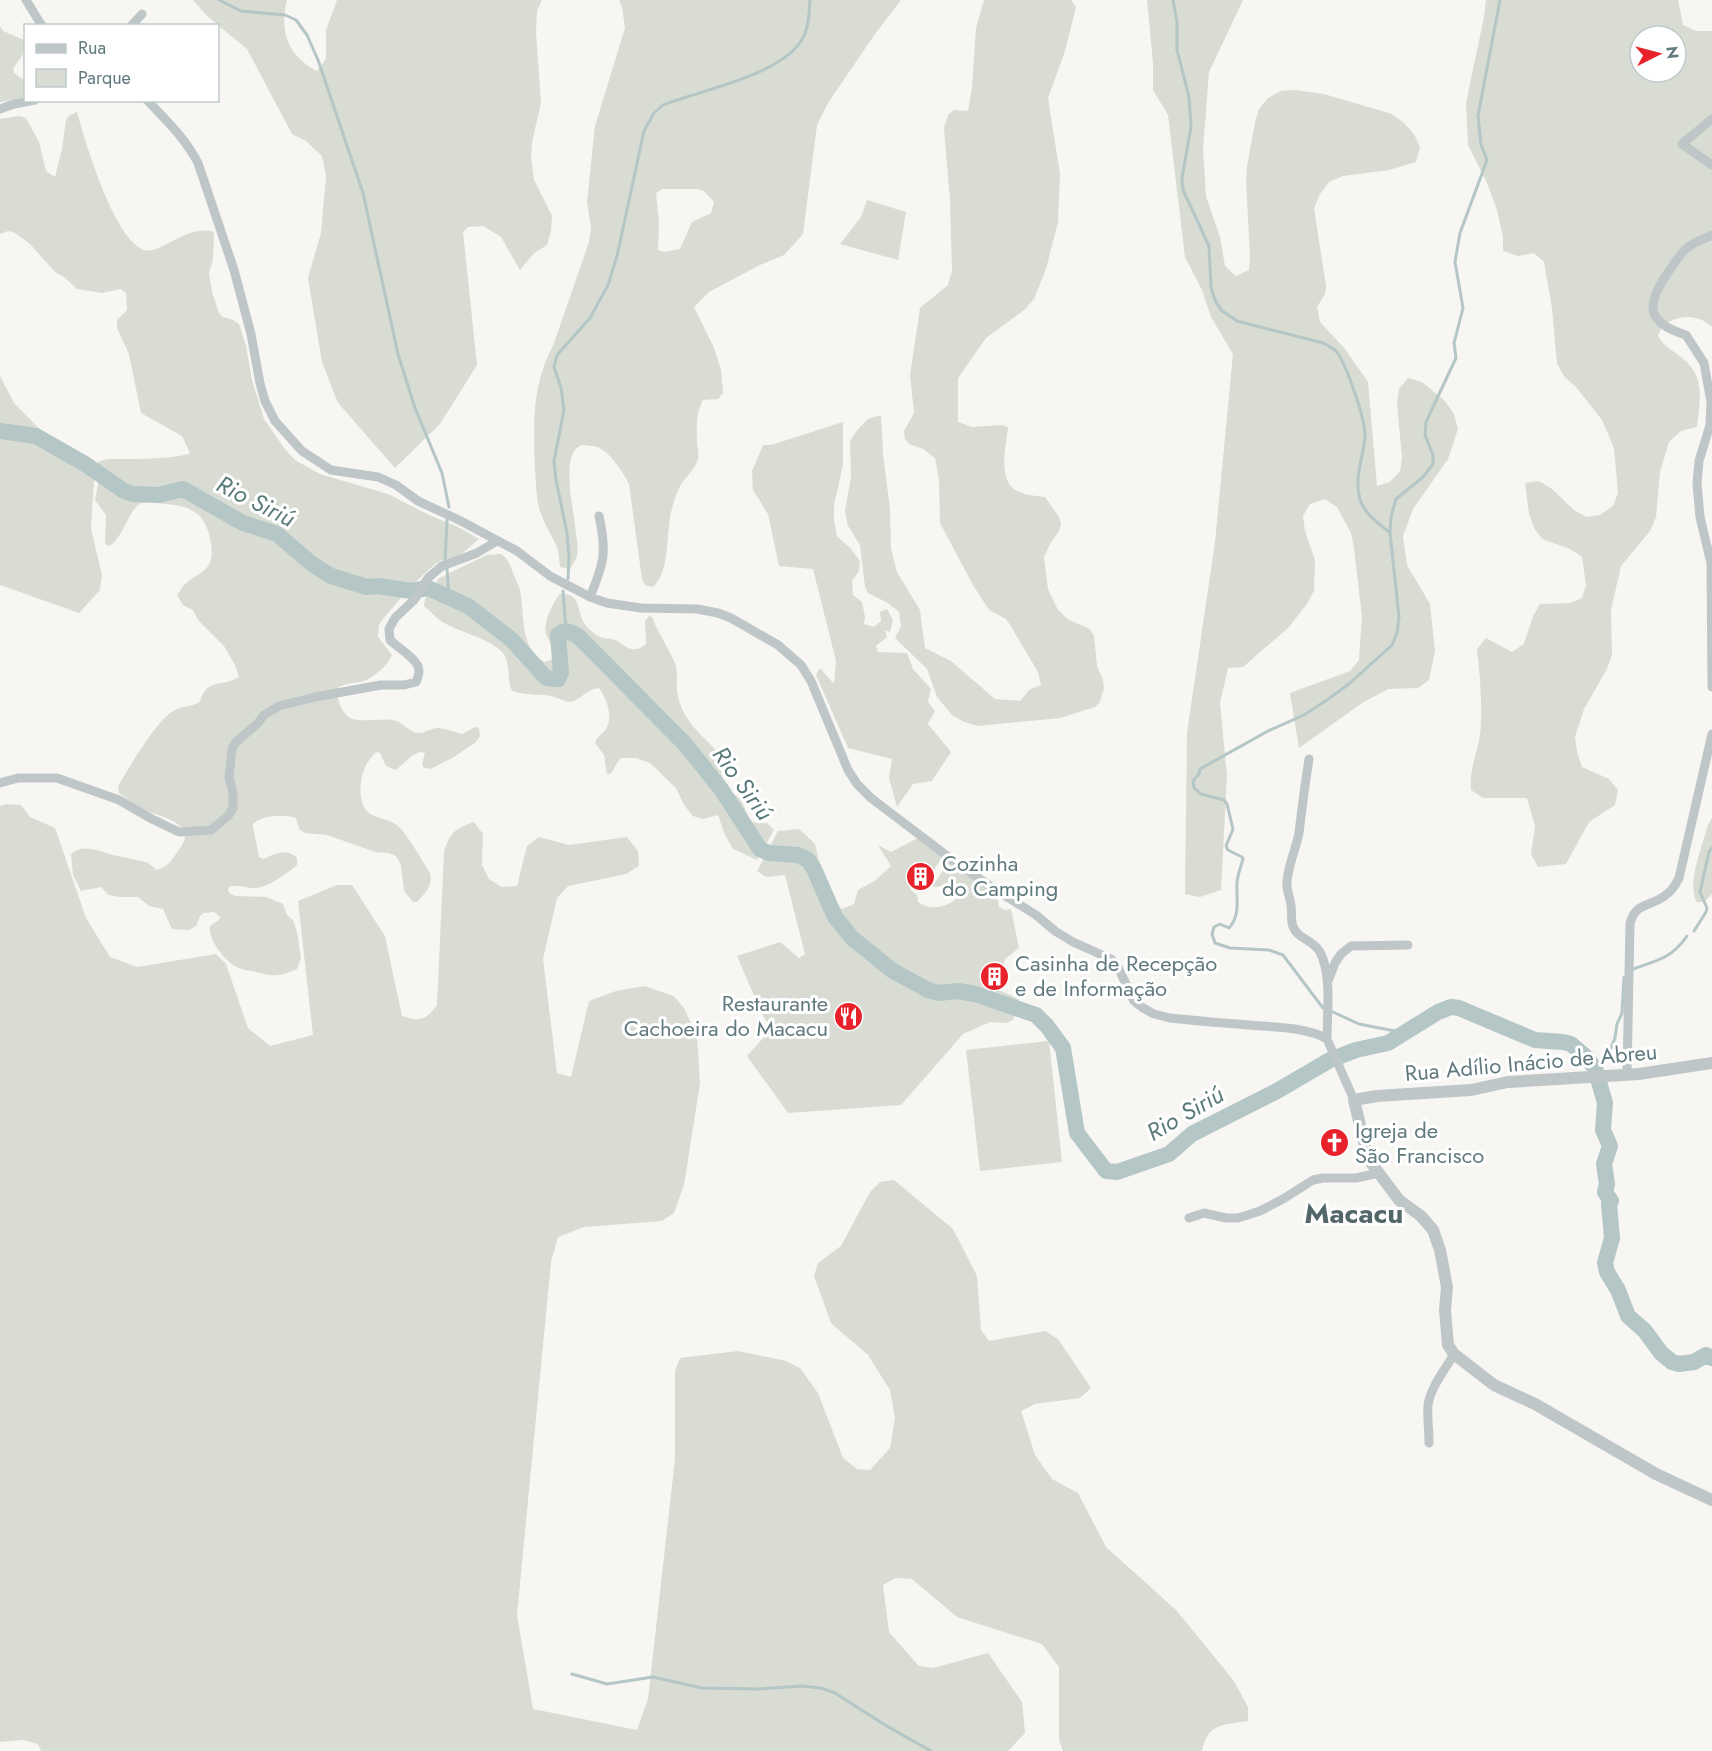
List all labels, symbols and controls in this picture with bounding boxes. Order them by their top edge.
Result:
legend [24,24,219,102]
north arrow [1628,24,1688,84]
text: Rua [78,35,106,61]
text: N [1660,45,1685,60]
text: Parque [78,65,131,91]
water label: Rio Siriú [211,466,301,536]
water label: Rio Siriú [704,739,782,827]
place label: Cozinha do Camping [942,847,1058,904]
building icon: Cozinha do Camping [905,860,937,892]
place label: Casinha de Recepção e de Informação [1015,947,1217,1004]
building icon: Casinha de Recepção e de Informação [978,960,1010,992]
place label: Restaurante Cachoeira do Macacu [624,987,828,1044]
restaurant icon: Restaurante Cachoeira do Macacu [833,1000,865,1032]
street label: Rua Adílio Inácio de Abreu [1403,1035,1659,1089]
water label: Rio Siriú [1140,1077,1230,1149]
place label: Igreja de São Francisco [1355,1114,1484,1171]
church icon: Igreja de São Francisco [1318,1127,1350,1159]
district label: Macacu [1305,1193,1403,1234]

